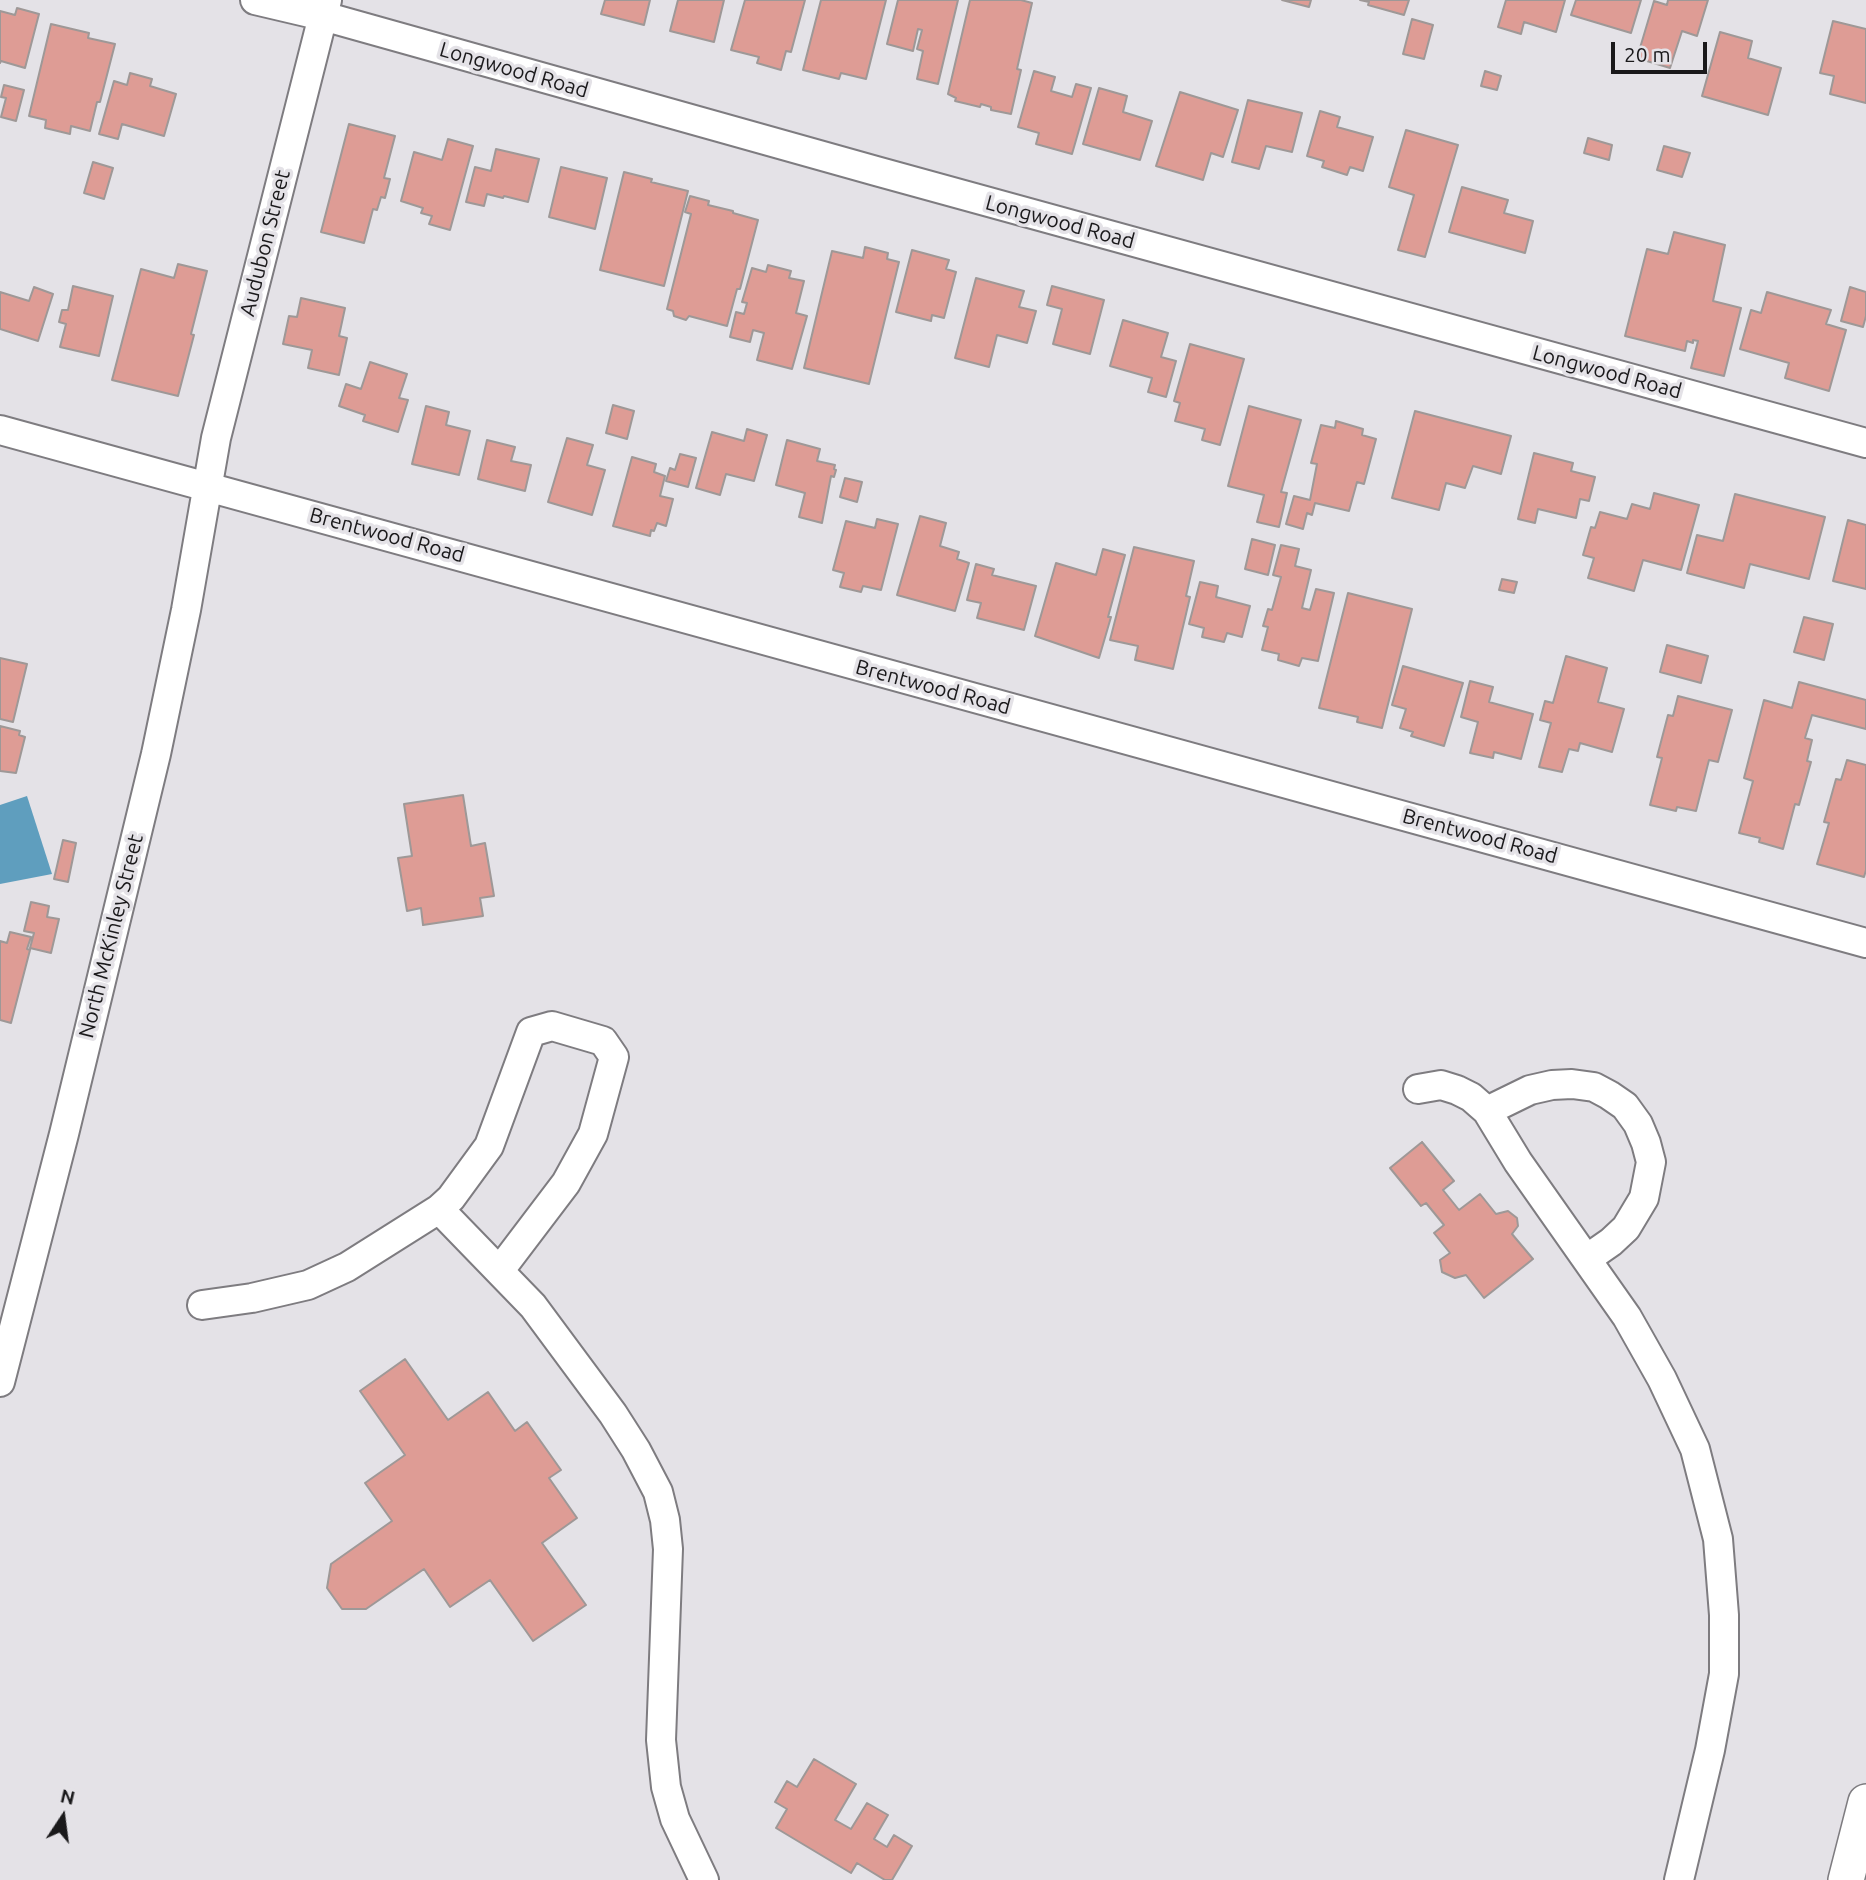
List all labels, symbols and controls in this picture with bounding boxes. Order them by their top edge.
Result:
scale bar [1614,28,1710,72]
street label: Longwood Road [437,37,591,103]
text: 20 m [1624,42,1671,66]
street label: Audubon Street [235,167,295,319]
street label: Longwood Road [983,190,1137,254]
street label: Longwood Road [1530,340,1684,404]
street label: Brentwood Road [307,502,467,568]
street label: Brentwood Road [853,654,1013,720]
street label: Brentwood Road [1400,803,1560,869]
street label: North McKinley Street [73,831,149,1041]
north arrow [28,1782,98,1852]
text: N [58,1784,77,1809]

